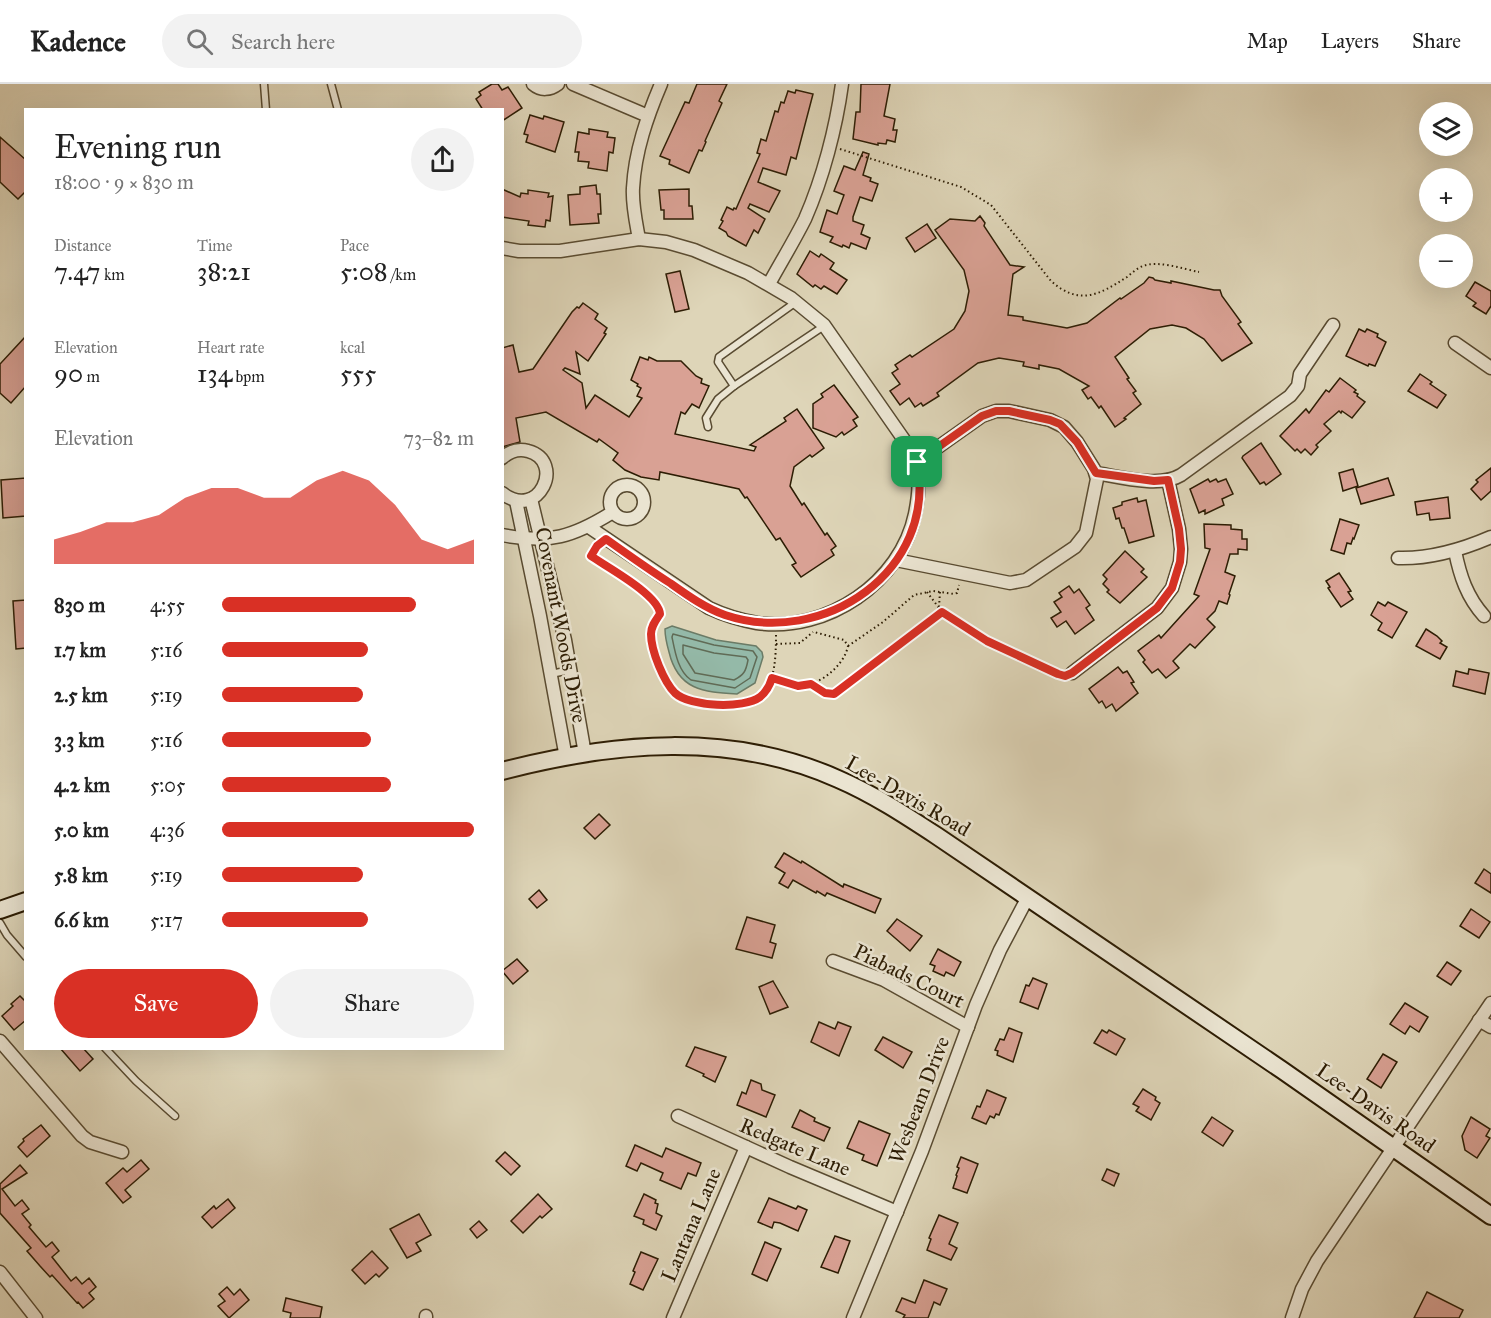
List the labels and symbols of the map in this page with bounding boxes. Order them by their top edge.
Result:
pin [891,436,942,487]
street label: Covenant Woods Drive [529,525,593,725]
street label: Lee-Davis Road [841,750,975,842]
street label: Piabads Court [849,938,969,1014]
street label: Wesbeam Drive [883,1033,955,1167]
street label: Lee-Davis Road [1311,1057,1441,1159]
street label: Redgate Lane [736,1112,855,1182]
street label: Lantana Lane [655,1164,727,1286]

